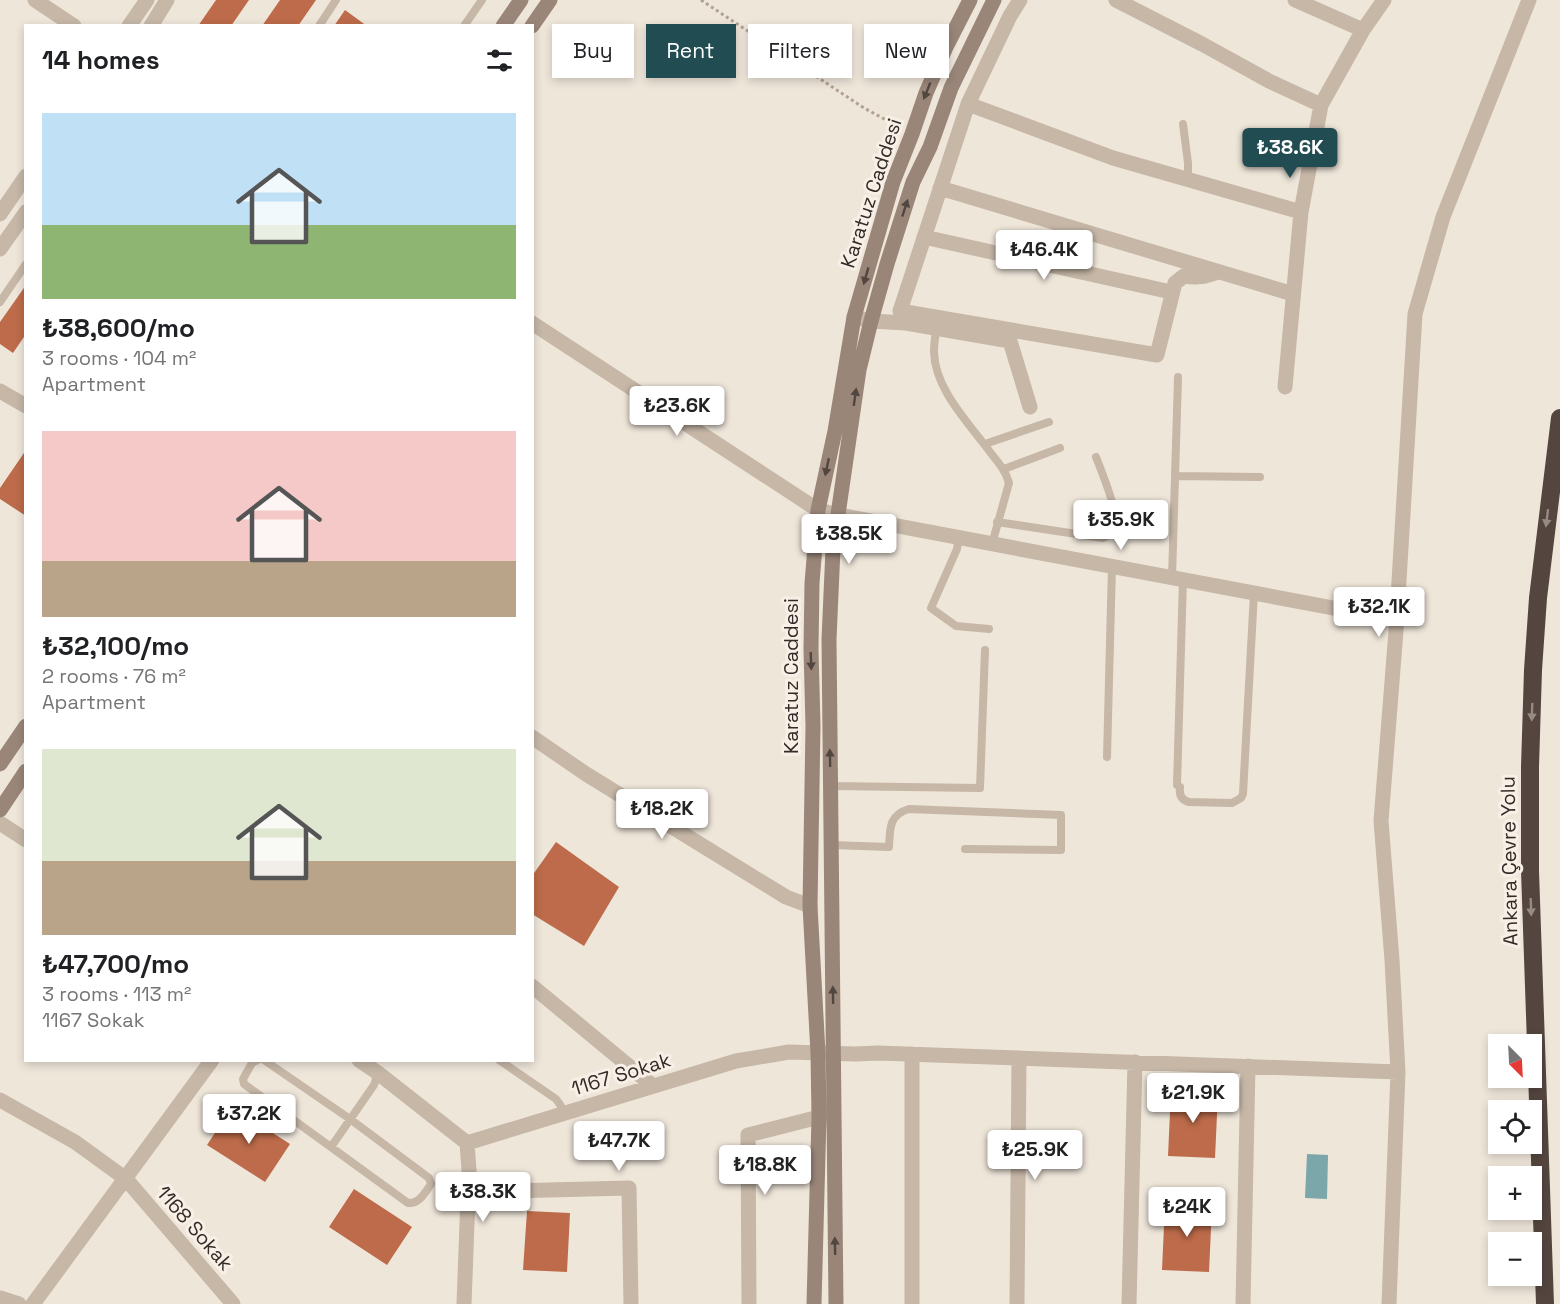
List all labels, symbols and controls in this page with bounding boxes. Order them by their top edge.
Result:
chip: Buy [552,24,634,78]
chip: Rent [646,24,736,78]
chip: Filters [748,24,852,78]
chip: New [864,24,949,78]
text: 14 homes [42,43,160,77]
icon: filters [483,44,516,77]
one-way arrow [922,82,932,100]
street label: Karatuz Caddesi [835,115,907,271]
pin: ₺38.6K [1241,128,1339,179]
text: ₺38.6K [1256,134,1324,160]
icon: home [225,152,333,260]
one-way arrow [901,199,910,217]
pin: ₺46.4K [995,230,1093,281]
text: ₺46.4K [1010,236,1078,262]
one-way arrow [860,267,870,285]
text: ₺38,600/mo [42,311,195,345]
text: 3 rooms · 104 m² [42,345,196,371]
text: Apartment [42,371,146,397]
pin: ₺23.6K [628,386,726,437]
one-way arrow [851,387,860,406]
text: ₺23.6K [643,392,711,418]
one-way arrow [822,457,831,476]
icon: home [225,470,333,578]
pin: ₺35.9K [1072,500,1170,551]
text: ₺35.9K [1087,506,1155,532]
one-way arrow [1542,509,1552,528]
pin: ₺38.5K [800,514,898,565]
text: ₺38.5K [816,520,883,546]
pin: ₺32.1K [1330,587,1428,638]
text: ₺32.1K [1348,593,1410,619]
street label: Karatuz Caddesi [778,598,804,754]
text: ₺32,100/mo [42,629,189,663]
one-way arrow [807,651,816,670]
text: 2 rooms · 76 m² [42,663,186,689]
text: Apartment [42,689,146,715]
one-way arrow [1527,703,1536,722]
one-way arrow [825,749,835,768]
street label: Ankara Çevre Yolu [1495,776,1523,946]
icon: home [225,788,333,896]
pin: ₺18.2K [613,789,711,840]
text: ₺18.2K [630,795,694,821]
one-way arrow [1527,898,1536,917]
text: ₺47,700/mo [42,947,189,981]
text: 3 rooms · 113 m² [42,981,191,1007]
one-way arrow [828,986,838,1005]
text: 1167 Sokak [42,1007,145,1033]
north arrow [1488,1034,1542,1088]
map controls [1488,1034,1542,1286]
street label: 1167 Sokak [568,1047,674,1101]
pin: ₺21.9K [1144,1073,1242,1124]
text: ₺21.9K [1161,1079,1225,1105]
pin: ₺37.2K [200,1094,298,1145]
text: ₺37.2K [217,1100,281,1126]
button: locate [1488,1100,1542,1154]
pin: ₺47.7K [570,1121,668,1172]
text: ₺47.7K [588,1127,650,1153]
pin: ₺25.9K [986,1130,1084,1181]
text: ₺25.9K [1001,1136,1069,1162]
pin: ₺18.8K [716,1145,814,1196]
text: ₺18.8K [733,1151,797,1177]
button: + [1488,1166,1542,1220]
pin: ₺38.3K [434,1172,532,1223]
text: ₺38.3K [449,1178,517,1204]
street label: 1168 Sokak [151,1180,239,1276]
pin: ₺24K [1151,1187,1223,1238]
text: ₺24K [1162,1193,1212,1219]
button: − [1488,1232,1542,1286]
one-way arrow [830,1236,840,1255]

